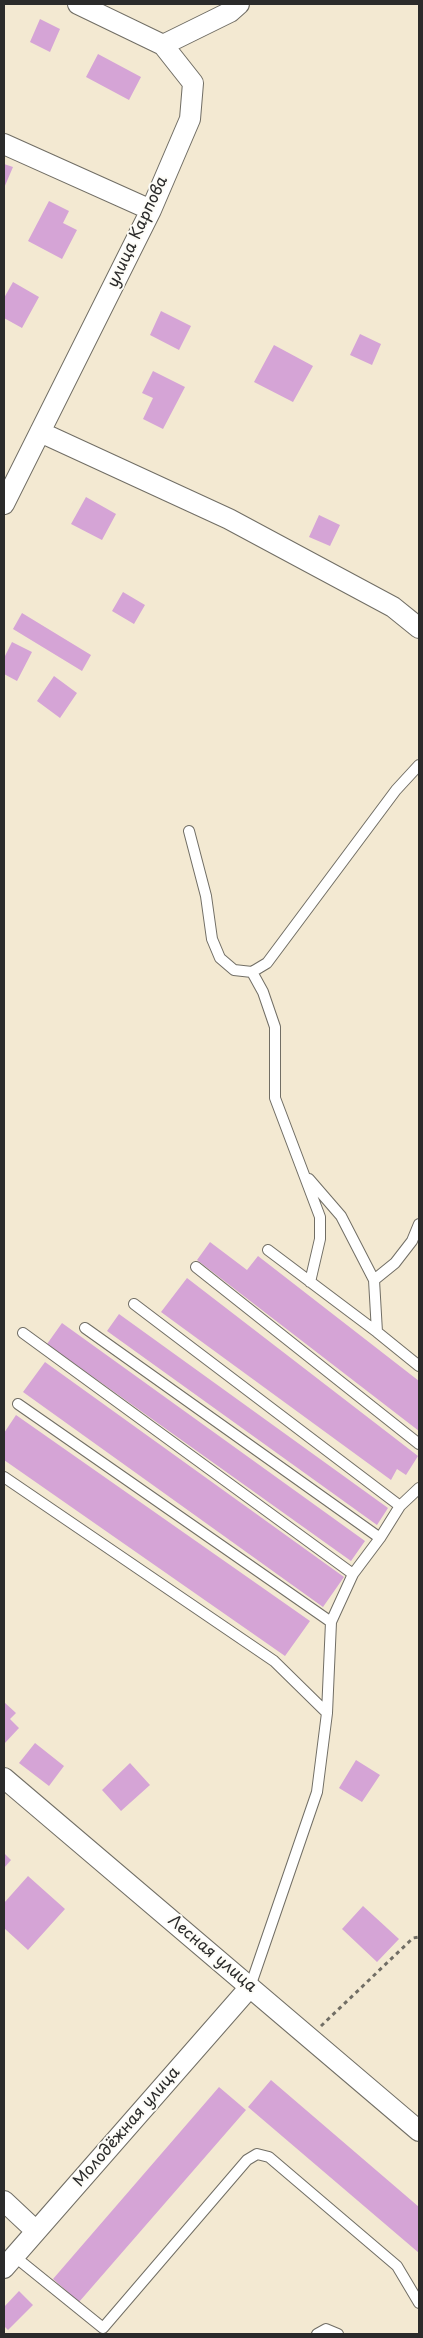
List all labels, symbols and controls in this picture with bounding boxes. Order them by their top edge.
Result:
street label: улица Карпова [104,173,172,291]
street label: Лесная улица [164,1911,260,1997]
street label: Молодёжная улица [70,2063,184,2191]

